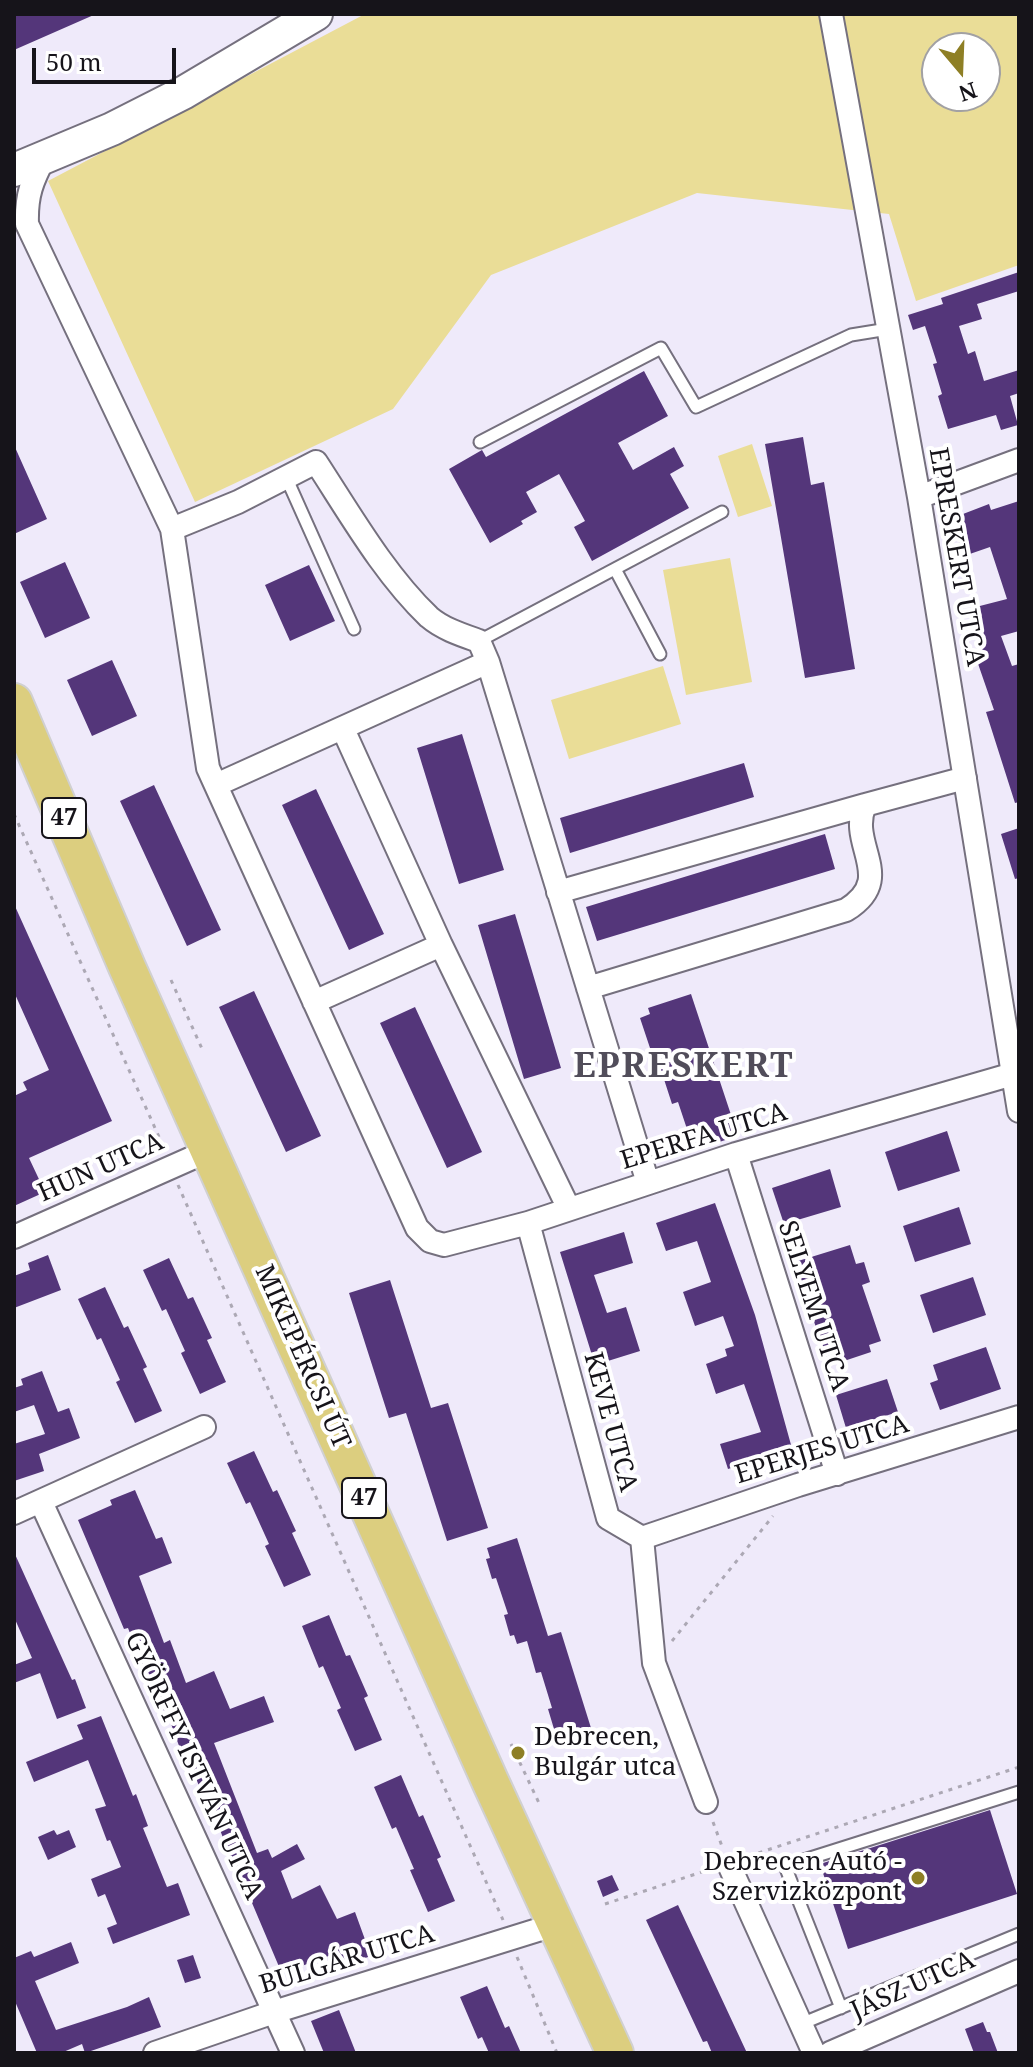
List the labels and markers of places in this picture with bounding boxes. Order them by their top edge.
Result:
place label: Debrecen, Bulgár utca [534,1722,676,1784]
marker: Debrecen, Bulgár utca [509,1744,527,1762]
place label: Debrecen Autó - Szervizközpont [704,1847,902,1908]
marker: Debrecen Autó - Szervizközpont [909,1869,927,1887]

